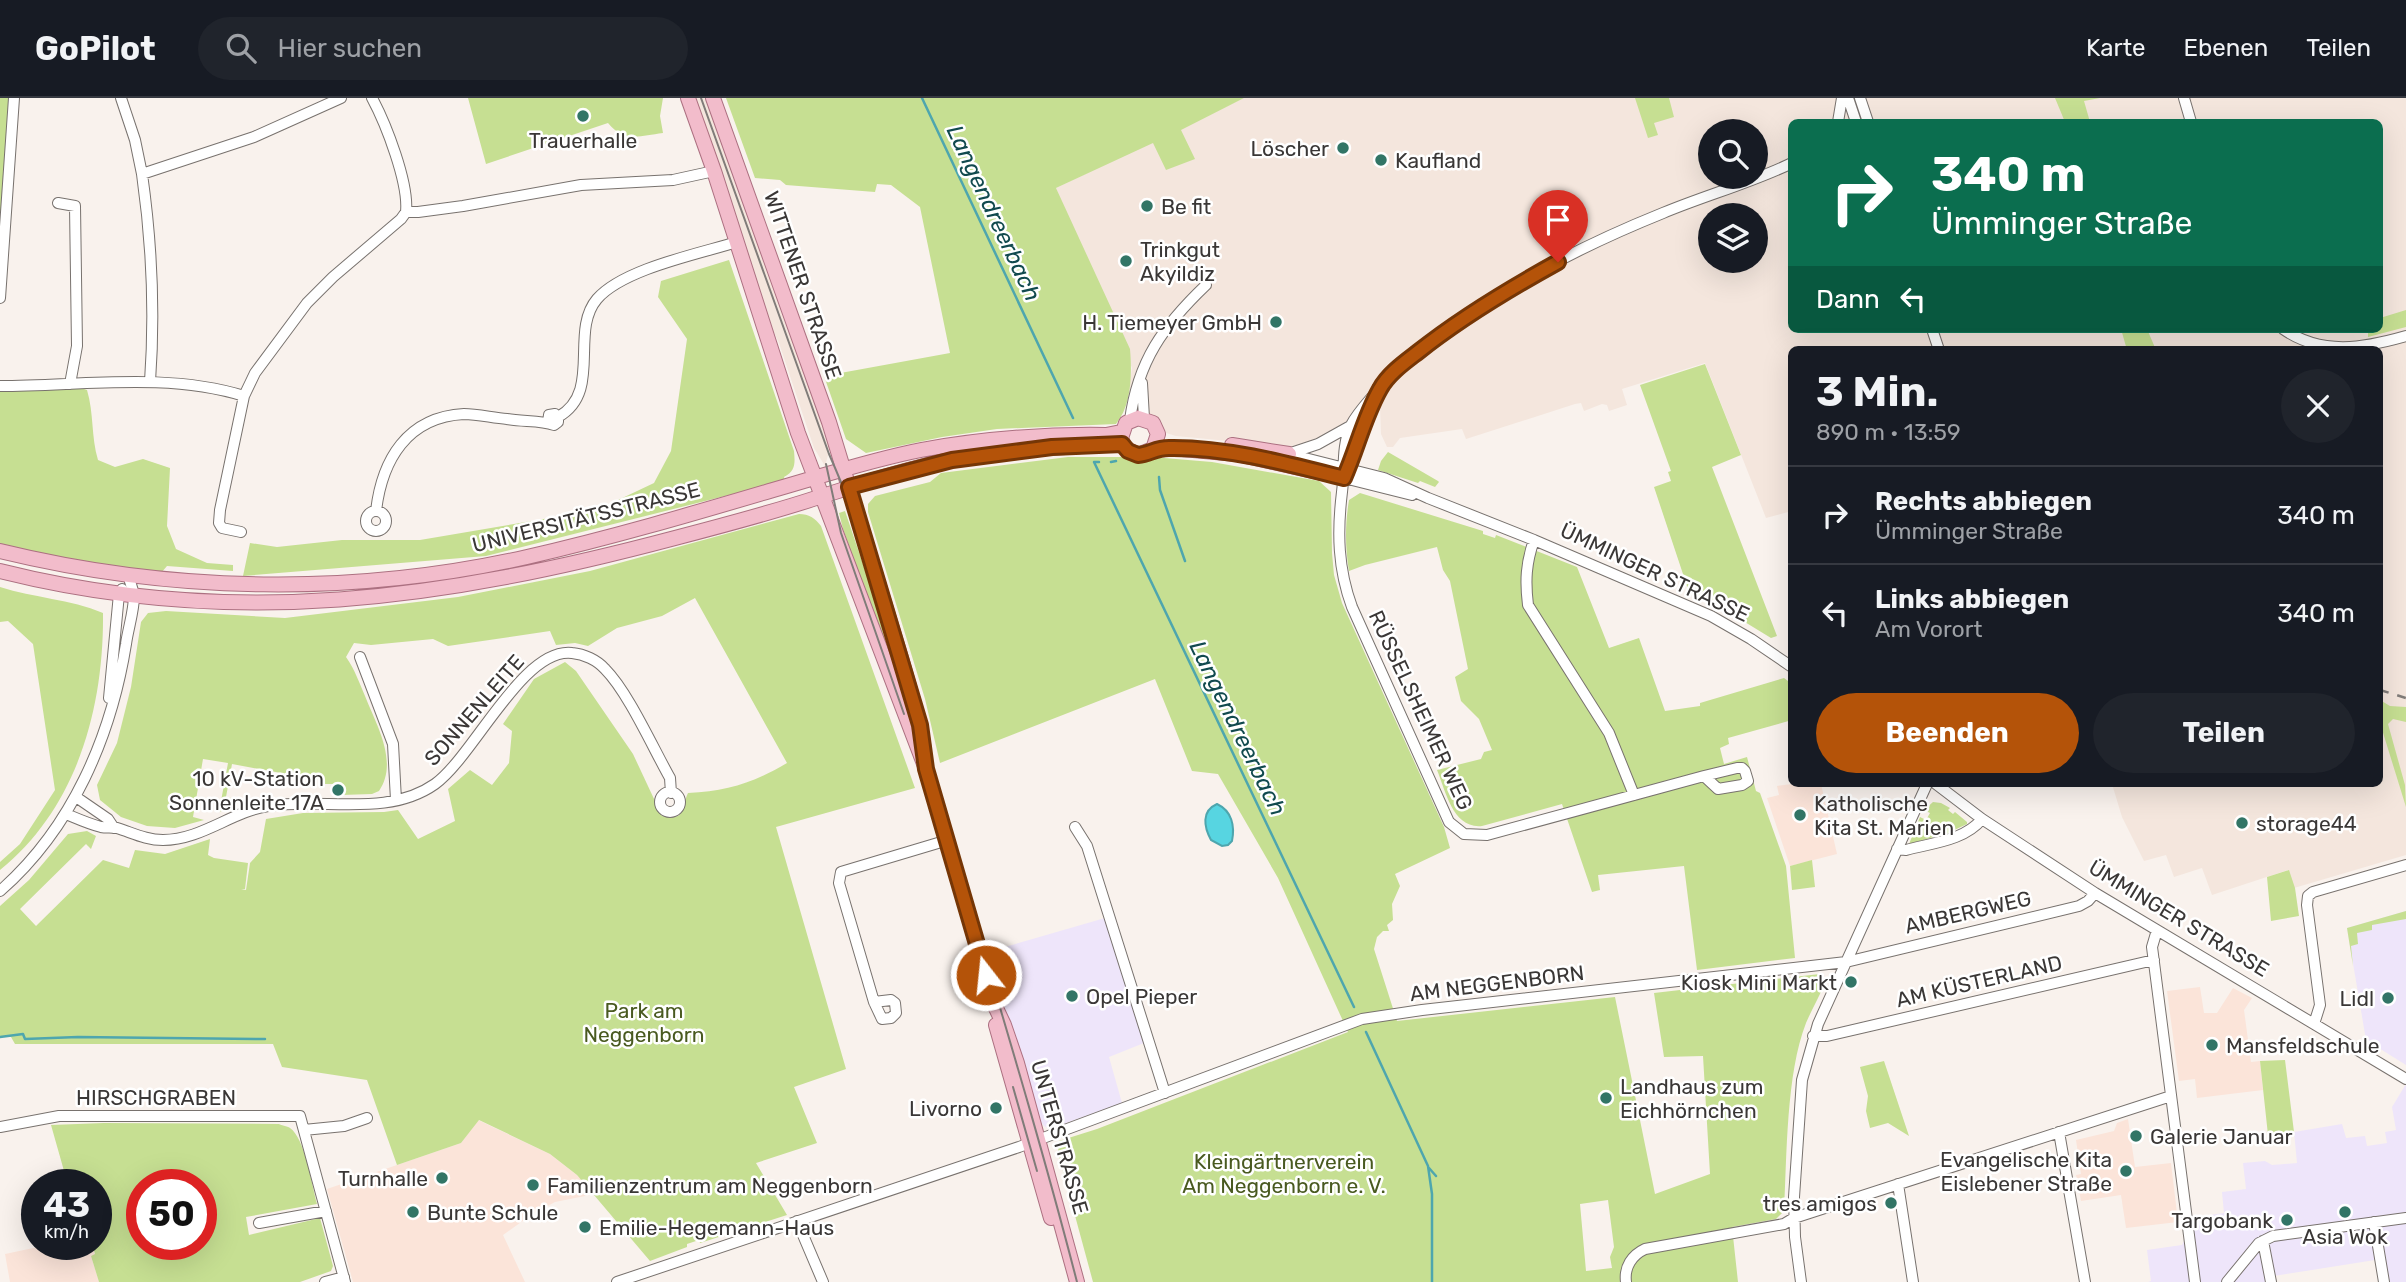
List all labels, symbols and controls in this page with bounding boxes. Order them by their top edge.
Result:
search box [198,17,688,80]
text: GoPilot [35,29,156,68]
icon: search [222,29,260,67]
text: Hier suchen [278,33,422,64]
text: Karte [2086,34,2146,62]
text: Ebenen [2184,34,2268,62]
text: Teilen [2306,34,2371,62]
marker: Trauerhalle [575,108,591,124]
map controls [1698,119,1768,273]
button: search [1698,119,1768,189]
water label: Langendreerbach [941,120,1047,306]
place label: Trauerhalle [529,128,637,153]
place label: Löscher [1251,136,1329,161]
marker: Löscher [1335,140,1351,156]
text: 340 m [1931,145,2085,203]
icon: right [1816,147,1907,238]
place label: Kaufland [1395,148,1481,173]
marker: Kaufland [1373,152,1389,168]
street label: WITTENER STRASSE [759,188,847,382]
pin [1528,190,1588,262]
place label: Be fit [1161,194,1211,219]
marker: Be fit [1139,198,1155,214]
icon: arrive [1539,201,1577,239]
button: layers [1698,203,1768,273]
text: Ümminger Straße [1931,204,2193,242]
place label: Trinkgut Akyildiz [1140,237,1220,286]
marker: Trinkgut Akyildiz [1118,253,1134,269]
icon: left [1894,280,1932,318]
text: Dann [1816,284,1880,315]
place label: H. Tiemeyer GmbH [1082,310,1262,335]
marker: H. Tiemeyer GmbH [1268,314,1284,330]
text: 3 Min. [1816,367,1938,417]
button: close [2281,369,2355,443]
text: 890 m · 13:59 [1816,418,1961,446]
street label: UNIVERSITÄTSSTRASSE [470,477,702,557]
text: Rechts abbiegen [1875,486,2092,517]
icon: right [1816,496,1854,534]
text: 340 m [2277,500,2355,531]
street label: ÜMMINGER STRASSE [1556,517,1754,627]
text: Ümminger Straße [1875,517,2063,545]
text: Links abbiegen [1875,584,2069,615]
icon: left [1816,594,1854,632]
text: 340 m [2277,598,2355,629]
street label: RÜSSELSHEIMER WEG [1364,606,1478,814]
text: Am Vorort [1875,615,1982,643]
water label: Langendreerbach [1183,636,1293,820]
street label: SONNENLEITE [419,649,529,771]
button: Beenden [1816,693,2079,773]
button: Teilen [2093,693,2355,773]
place label: 10 kV-Station Sonnenleite 17A [169,766,324,815]
marker: 10 kV-Station Sonnenleite 17A [330,782,346,798]
place label: Katholische Kita St. Marien [1814,791,1954,840]
marker: Katholische Kita St. Marien [1792,807,1808,823]
place label: storage44 [2256,811,2357,836]
marker: storage44 [2234,815,2250,831]
street label: ÜMMINGER STRASSE [2084,854,2274,982]
street label: AMBERGWEG [1902,885,2034,939]
position arrow [949,938,1023,1012]
street label: AM KÜSTERLAND [1894,950,2064,1012]
street label: AM NEGGENBORN [1408,960,1586,1006]
place label: Kiosk Mini Markt [1681,970,1837,995]
marker: Kiosk Mini Markt [1843,974,1859,990]
place label: Opel Pieper [1086,984,1197,1009]
place label: Lidl [2339,986,2374,1011]
marker: Opel Pieper [1064,988,1080,1004]
marker: Lidl [2380,990,2396,1006]
park label: Park am Neggenborn [583,998,705,1047]
place label: Mansfeldschule [2226,1033,2380,1058]
marker: Mansfeldschule [2204,1037,2220,1053]
street label: UNTERSTRASSE [1026,1057,1094,1217]
place label: Landhaus zum Eichhörnchen [1620,1074,1764,1123]
street label: HIRSCHGRABEN [76,1085,236,1110]
marker: Landhaus zum Eichhörnchen [1598,1090,1614,1106]
place label: Livorno [909,1096,982,1121]
marker: Livorno [988,1100,1004,1116]
place label: Galerie Januar [2150,1124,2293,1149]
marker: Galerie Januar [2128,1128,2144,1144]
place label: Evangelische Kita Eislebener Straße [1940,1147,2112,1196]
park label: Kleingärtnerverein Am Neggenborn e. V. [1182,1149,1386,1198]
marker: Evangelische Kita Eislebener Straße [2118,1163,2134,1179]
place label: Turnhalle [338,1166,428,1191]
speed limit sign: 50 [126,1169,217,1260]
marker: Turnhalle [434,1170,450,1186]
place label: Familienzentrum am Neggenborn [547,1173,873,1198]
marker: Familienzentrum am Neggenborn [525,1177,541,1193]
text: 43 [43,1184,90,1226]
place label: tres amigos [1763,1191,1877,1216]
marker: tres amigos [1883,1195,1899,1211]
place label: Bunte Schule [427,1200,558,1225]
marker: Bunte Schule [405,1204,421,1220]
marker: Asia Wok [2337,1204,2353,1220]
place label: Targobank [2171,1208,2273,1233]
marker: Targobank [2279,1212,2295,1228]
place label: Emilie-Hegemann-Haus [599,1215,834,1240]
marker: Emilie-Hegemann-Haus [577,1219,593,1235]
text: km/h [44,1221,89,1243]
place label: Asia Wok [2302,1224,2388,1249]

